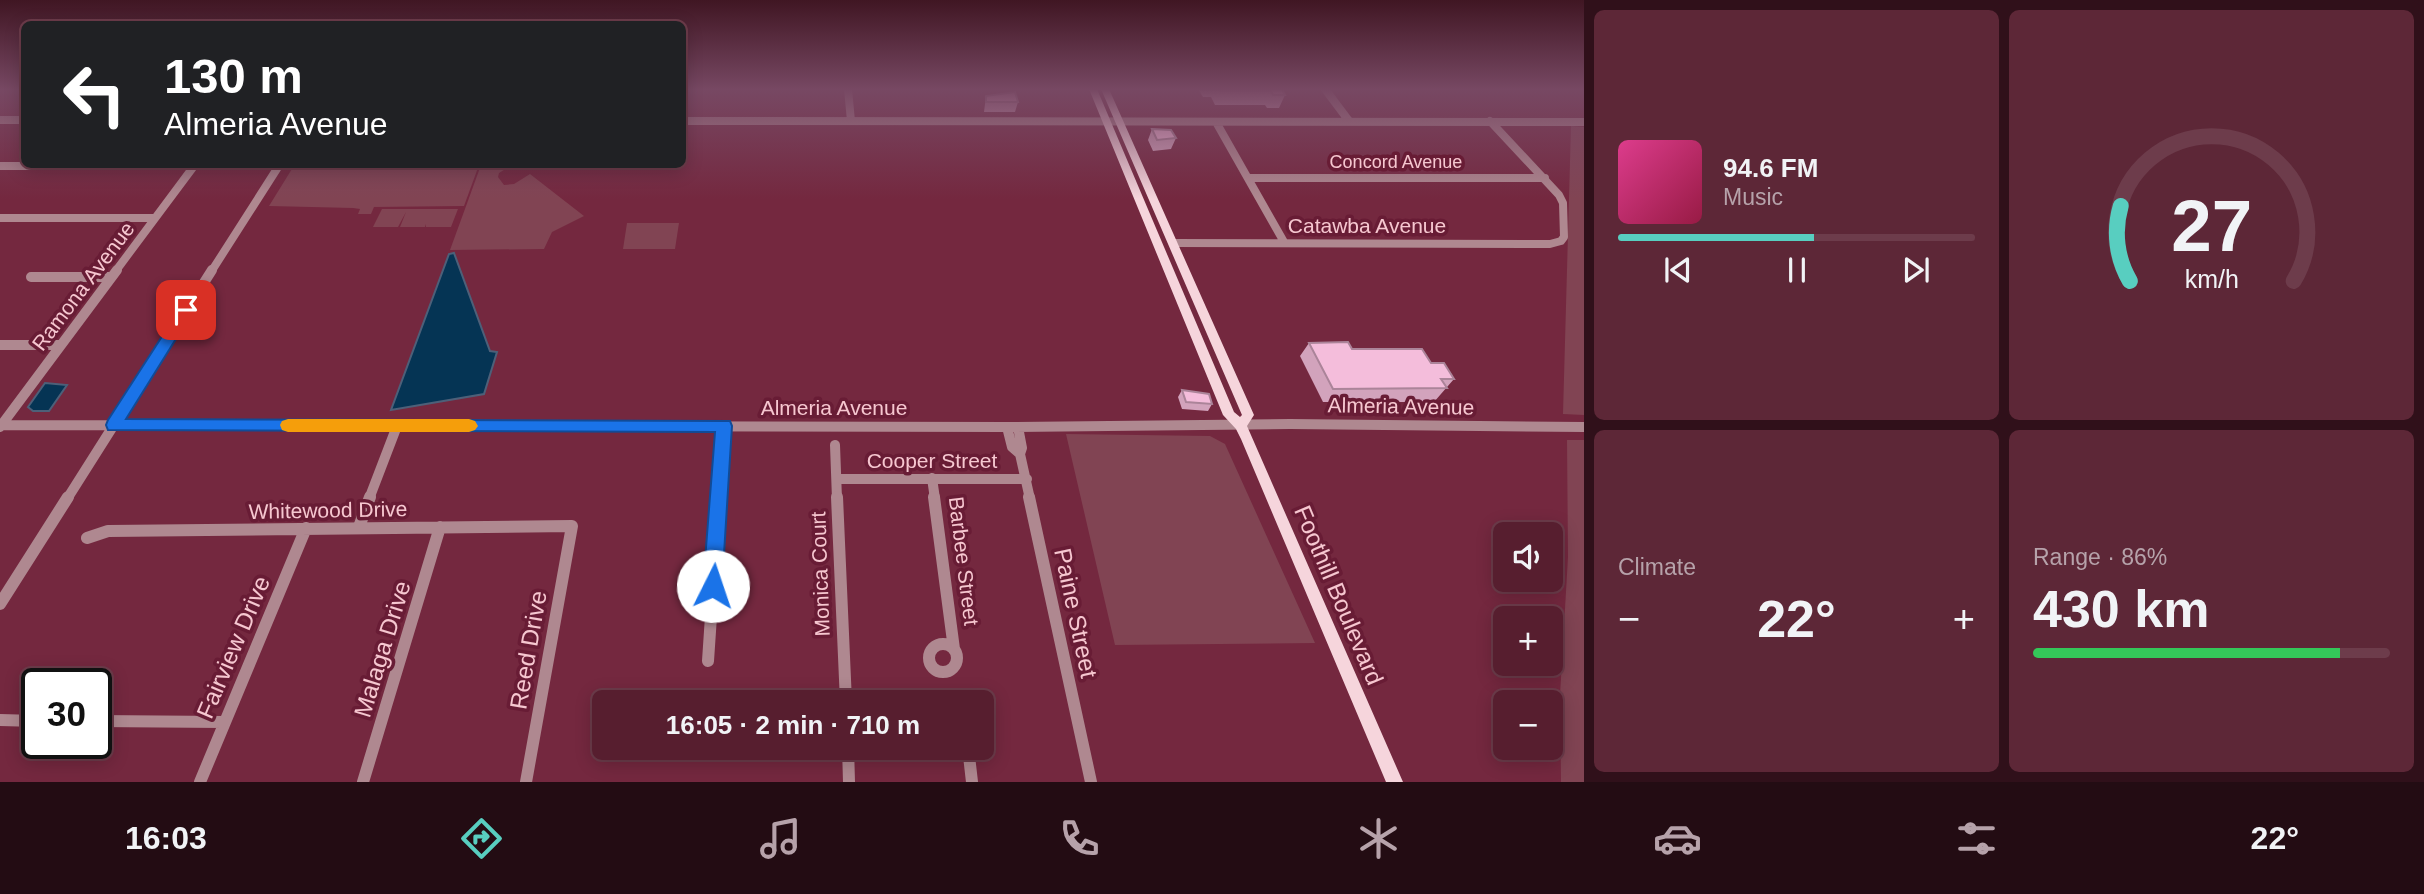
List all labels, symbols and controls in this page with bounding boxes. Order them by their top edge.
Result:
icon: left [49,49,140,140]
text: 130 m [164,49,303,103]
text: Almeria Avenue [164,106,388,142]
street label: Concord Avenue [1330,152,1462,172]
text: 94.6 FM [1723,153,1818,183]
text: Music [1723,184,1783,210]
text: 27 [2171,185,2252,266]
street label: Catawba Avenue [1288,214,1446,237]
street label: Ramona Avenue [27,217,139,355]
icon: previous [1659,251,1697,289]
icon: pause [1778,251,1816,289]
icon: next [1897,251,1935,289]
text: km/h [2184,265,2239,293]
pin [156,280,216,340]
icon: arrive [167,291,205,329]
street label: Almeria Avenue [1327,393,1475,419]
street label: Almeria Avenue [761,396,907,419]
street label: Cooper Street [867,449,998,472]
street label: Barbee Street [945,495,983,627]
street label: Whitewood Drive [248,497,408,523]
street label: Foothill Boulevard [1289,501,1389,689]
street label: Monica Court [806,511,834,637]
map controls [1493,522,1563,760]
button: sound [1493,522,1563,592]
text: Range · 86% [2033,544,2167,570]
street label: Paine Street [1049,546,1103,681]
position arrow [676,549,750,623]
text: Climate [1618,554,1696,580]
street label: Fairview Drive [191,572,275,722]
street label: Malaga Drive [348,577,416,721]
text: 430 km [2033,580,2209,638]
street label: Reed Drive [504,589,552,711]
text: 22° [1757,590,1836,648]
text: − [1618,598,1640,640]
text: + [1953,598,1975,640]
button: + [1493,606,1563,676]
speed limit sign: 30 [21,668,112,759]
button: − [1493,690,1563,760]
text: 16:05 · 2 min · 710 m [666,710,920,740]
icon: directions [457,814,506,863]
icon: music [756,814,805,863]
icon: phone [1055,814,1104,863]
icon: climate [1354,814,1403,863]
icon: car [1653,814,1702,863]
icon: filters [1952,814,2001,863]
text: 16:03 [125,820,207,856]
text: 22° [2251,820,2299,856]

